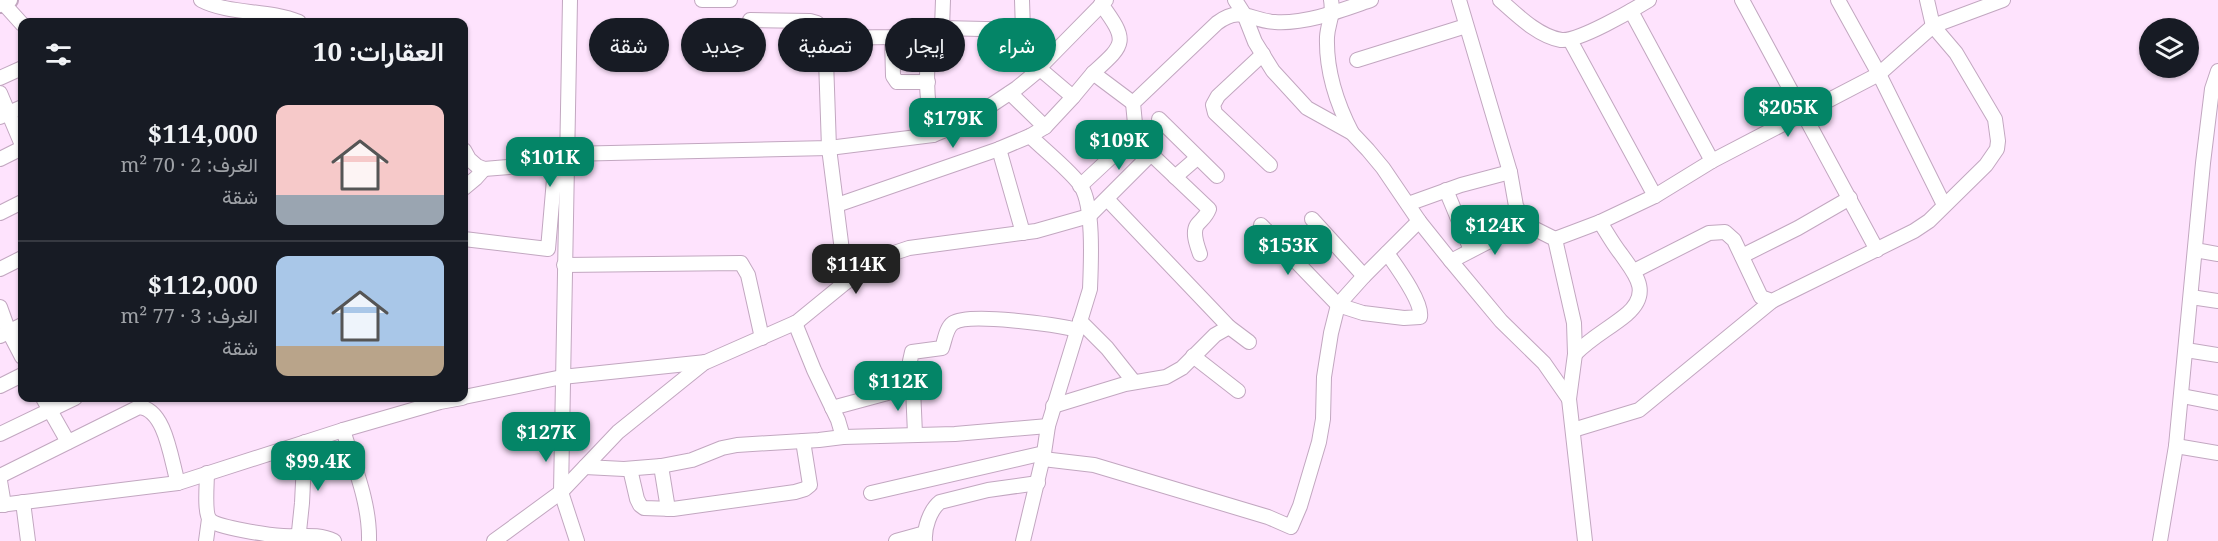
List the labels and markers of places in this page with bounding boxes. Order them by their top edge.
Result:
pin: $205K [1746,87,1830,138]
pin: $179K [911,98,995,149]
pin: $109K [1077,120,1161,171]
pin: $101K [508,137,592,188]
pin: $124K [1453,205,1537,256]
pin: $153K [1246,225,1330,276]
pin: $114K [814,244,898,295]
pin: $112K [856,361,940,412]
pin: $127K [504,412,588,463]
pin: $99.4K [269,441,367,492]

